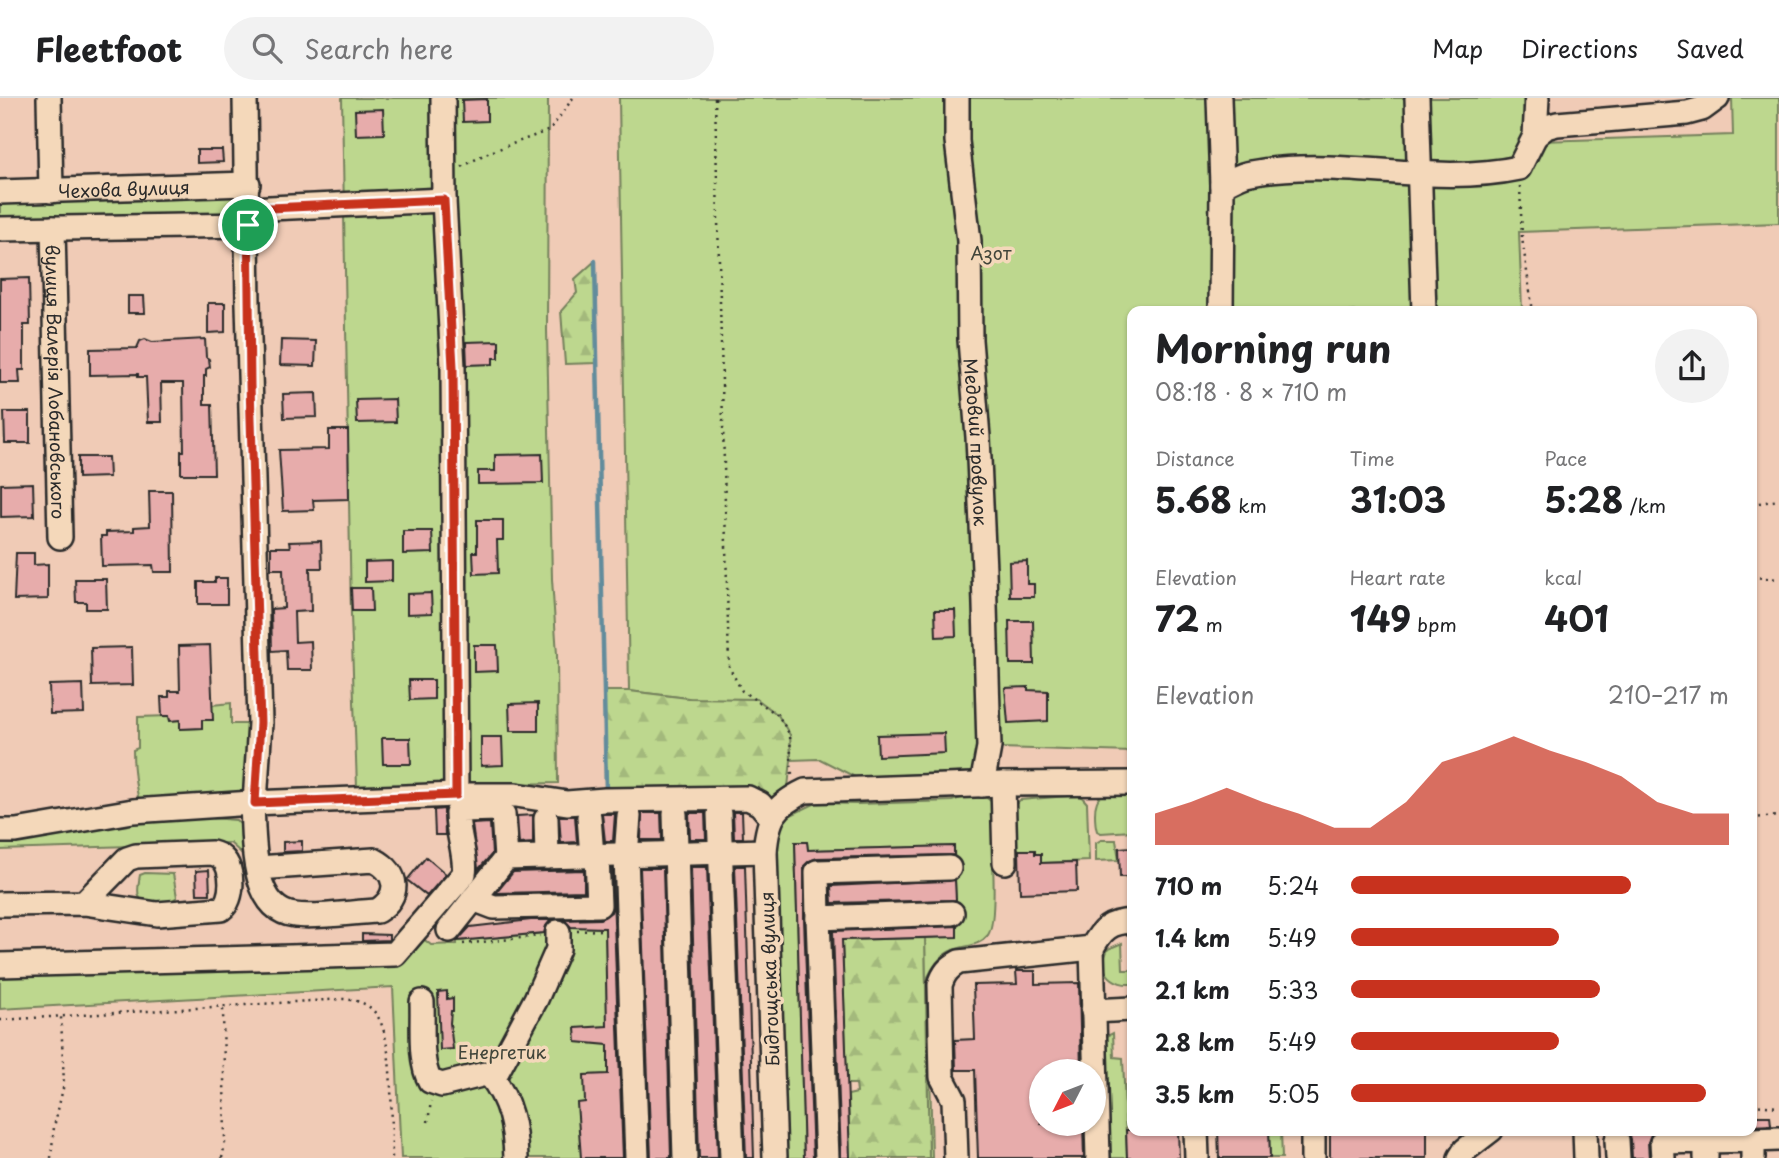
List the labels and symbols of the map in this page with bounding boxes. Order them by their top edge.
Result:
street label: Чехова вулиця [58,172,190,204]
pin [218,195,278,255]
park label: Азот [971,239,1012,266]
street label: вулиця Валерія Лобановського [40,244,73,520]
street label: Медовий провулок [958,357,996,527]
street label: Бидгощська вулиця [752,891,786,1067]
park label: Енергетик [458,1038,547,1065]
north arrow [1029,1059,1106,1136]

